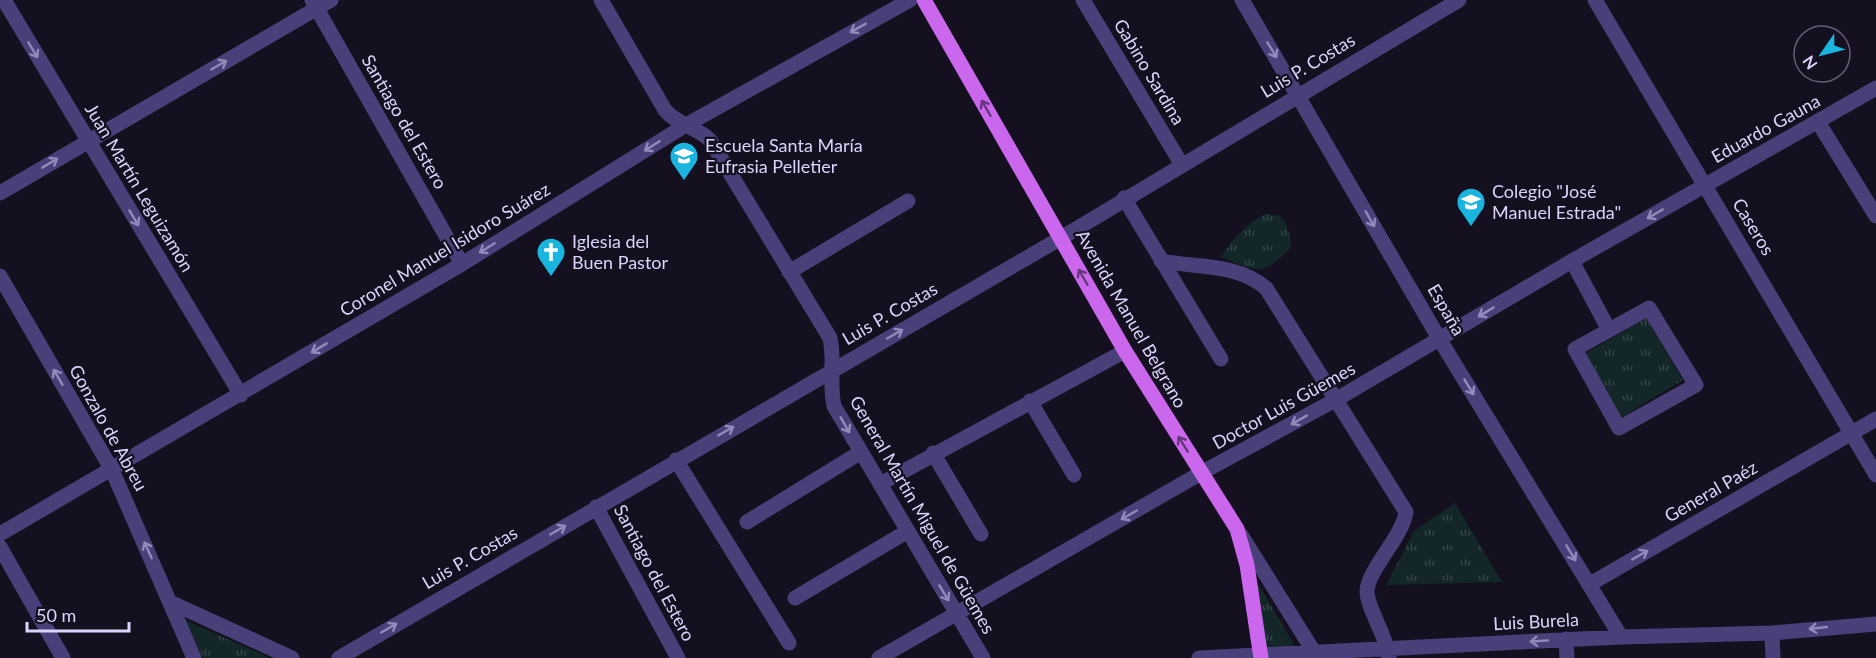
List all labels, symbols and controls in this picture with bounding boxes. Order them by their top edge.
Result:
street label: Gabino Sardina [1110,15,1190,128]
one-way arrow [850,23,867,35]
north arrow [1792,24,1852,84]
street label: Luis P. Costas [1256,28,1359,102]
one-way arrow [28,41,40,58]
one-way arrow [1267,41,1279,58]
street label: Santiago del Estero [357,50,452,193]
text: N [1798,52,1821,73]
one-way arrow [210,59,227,71]
street label: Eduardo Gauna [1707,89,1824,167]
street label: Juan Martín Leguizamón [81,99,199,276]
one-way arrow [980,99,991,117]
place label: Escuela Santa María Eufrasia Pelletier [705,134,863,177]
one-way arrow [644,140,661,152]
school or university icon: Escuela Santa María Eufrasia Pelletier [668,140,700,182]
one-way arrow [41,156,58,168]
street label: Coronel Manuel Isidoro Suárez [335,178,554,321]
place label: Colegio "José Manuel Estrada" [1492,180,1621,223]
school or university icon: Colegio "José Manuel Estrada" [1455,186,1487,228]
street label: Caseros [1728,194,1779,259]
one-way arrow [1647,208,1664,220]
one-way arrow [128,209,140,226]
one-way arrow [1365,210,1377,227]
street label: Avenida Manuel Belgrano [1072,226,1192,411]
place label: Iglesia del Buen Pastor [572,230,669,273]
church icon: Iglesia del Buen Pastor [535,236,567,278]
one-way arrow [479,243,496,255]
one-way arrow [1077,269,1089,286]
street label: Luis P. Costas [838,277,941,349]
street label: España [1423,280,1470,339]
one-way arrow [1478,306,1495,318]
one-way arrow [886,327,903,339]
one-way arrow [311,343,328,355]
street label: Doctor Luis Güemes [1208,357,1359,454]
street label: Gonzalo de Abreu [65,361,153,495]
one-way arrow [52,369,64,386]
one-way arrow [1464,378,1476,395]
street label: General Martín Miguel de Güemes [845,391,1000,638]
one-way arrow [1291,414,1308,426]
one-way arrow [840,416,852,433]
one-way arrow [717,425,734,437]
one-way arrow [1177,436,1189,453]
street label: General Paéz [1660,456,1761,527]
street label: Santiago del Estero [610,501,700,645]
one-way arrow [1121,509,1138,521]
street label: Luis P. Costas [418,521,521,593]
one-way arrow [549,523,566,535]
one-way arrow [141,541,153,559]
one-way arrow [1565,544,1577,561]
one-way arrow [1631,549,1648,561]
one-way arrow [939,584,951,601]
scale bar [27,595,129,633]
text: 50 m [36,604,76,626]
street label: Luis Burela [1493,608,1579,634]
one-way arrow [380,622,397,634]
one-way arrow [1808,623,1828,634]
one-way arrow [1530,635,1550,646]

